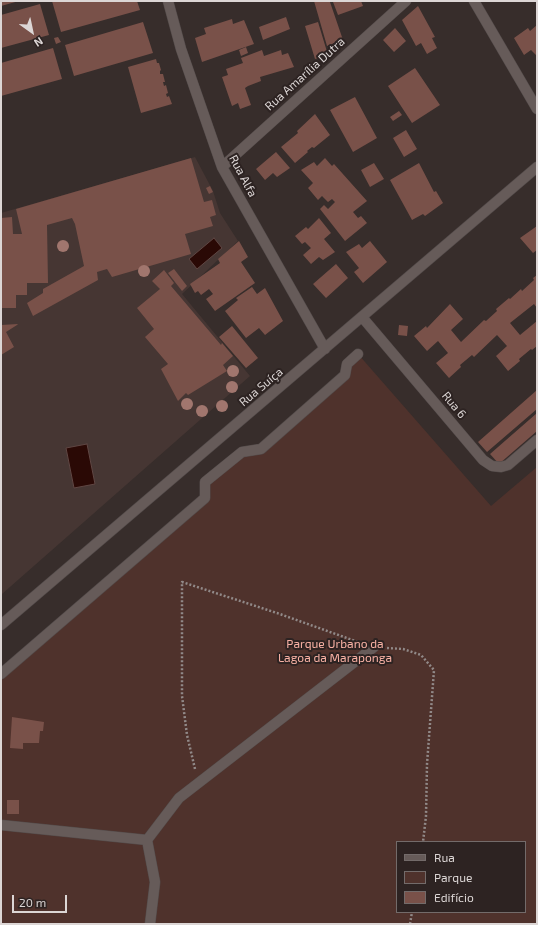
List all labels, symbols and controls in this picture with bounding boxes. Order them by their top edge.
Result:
north arrow [12,12,52,52]
street label: Rua Amarília Dutra [262,34,348,114]
text: N [32,35,46,50]
street label: Rua Alfa [226,152,260,200]
street label: Rua Suíça [236,365,286,409]
street label: Rua 6 [439,389,469,421]
park label: Parque Urbano da Lagoa da Maraponga [278,637,392,665]
legend [396,841,526,913]
text: Rua [434,850,455,864]
text: Parque [434,870,472,884]
scale bar [14,887,69,913]
text: Edifício [434,890,474,904]
text: 20 m [19,895,46,909]

